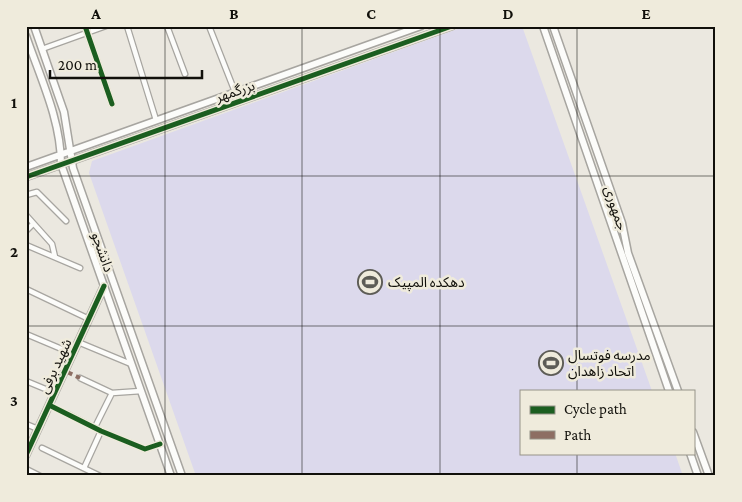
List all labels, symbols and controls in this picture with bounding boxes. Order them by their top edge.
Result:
text: A [90,5,101,22]
text: B [229,5,239,22]
text: C [366,5,376,22]
text: D [502,5,514,22]
text: E [641,5,651,22]
scale bar [50,48,202,80]
text: 200 m [58,57,97,73]
street label: بزرگمهر [212,77,257,106]
text: 1 [11,94,17,111]
street label: جمهوری [600,184,631,233]
street label: دانشجو [88,230,117,275]
text: 2 [10,243,18,260]
sports icon: دهکده المپیک [357,269,383,295]
place label: دهکده المپیک [388,274,465,292]
street label: شهید برفی [35,336,76,396]
place label: مدرسه فوتسال اتحاد زاهدان [568,347,651,380]
sports icon: مدرسه فوتسال اتحاد زاهدان [538,350,564,376]
legend [520,390,694,454]
text: 3 [10,392,18,409]
text: Cycle path [564,401,627,418]
text: Path [564,427,591,443]

